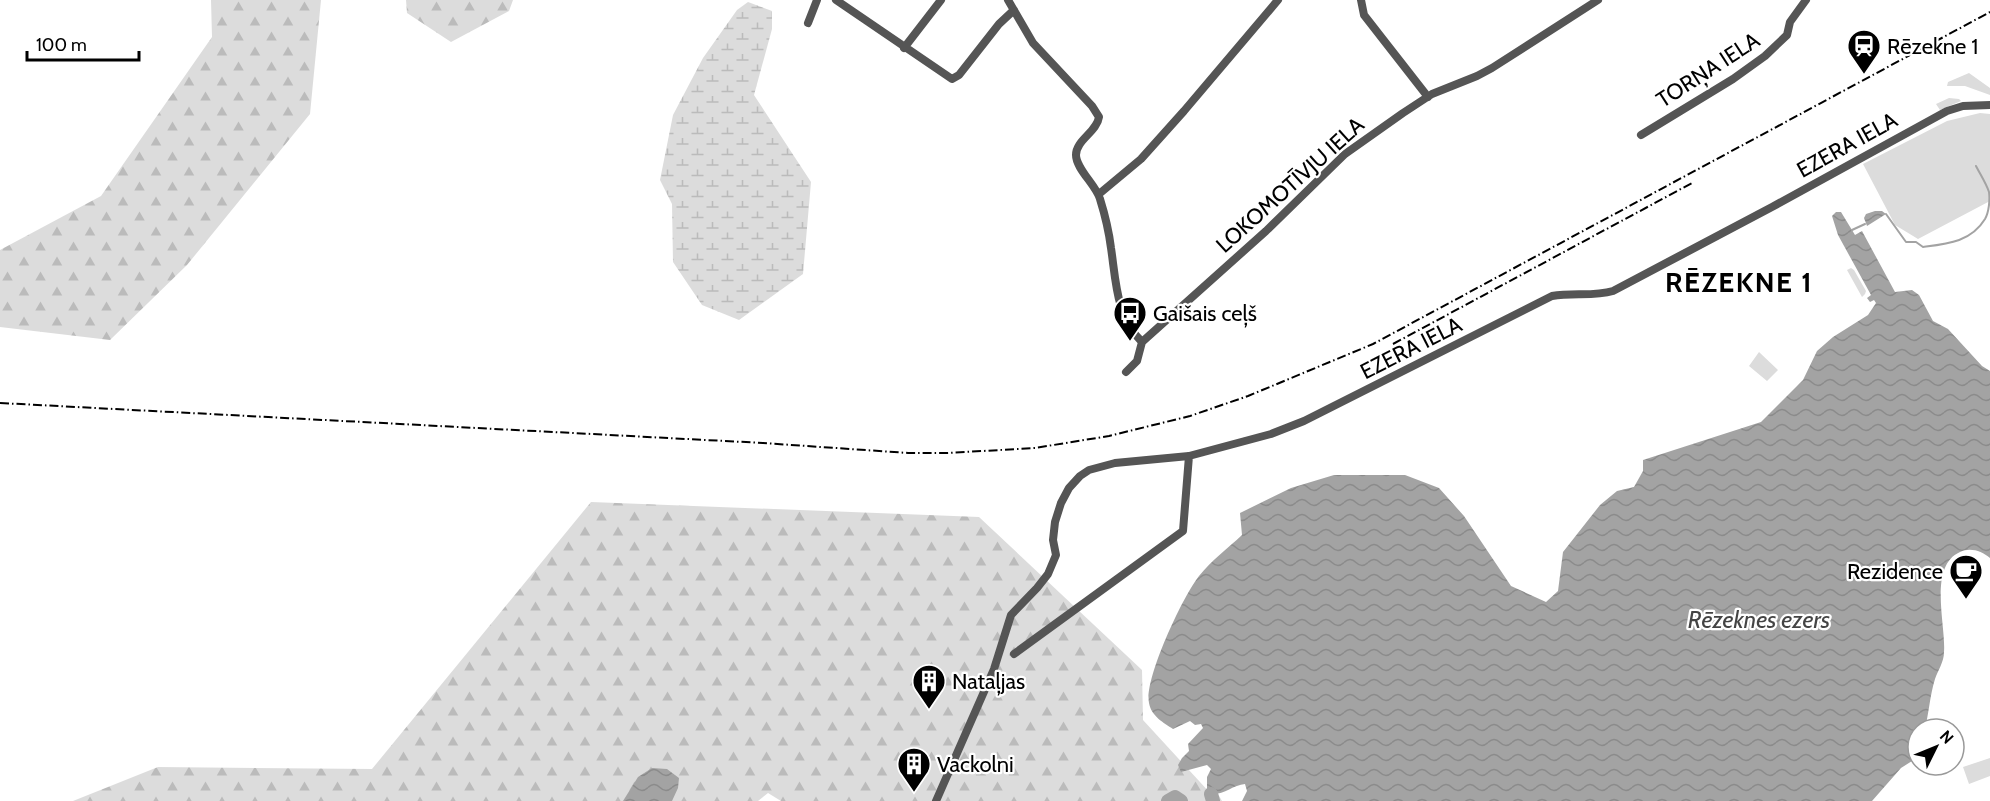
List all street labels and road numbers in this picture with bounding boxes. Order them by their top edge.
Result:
street label: TORŅA IELA [1651,26,1766,114]
street label: EZERA IELA [1792,106,1902,184]
street label: LOKOMOTĪVJU IELA [1210,111,1370,259]
street label: EZERA IELA [1356,311,1467,385]

